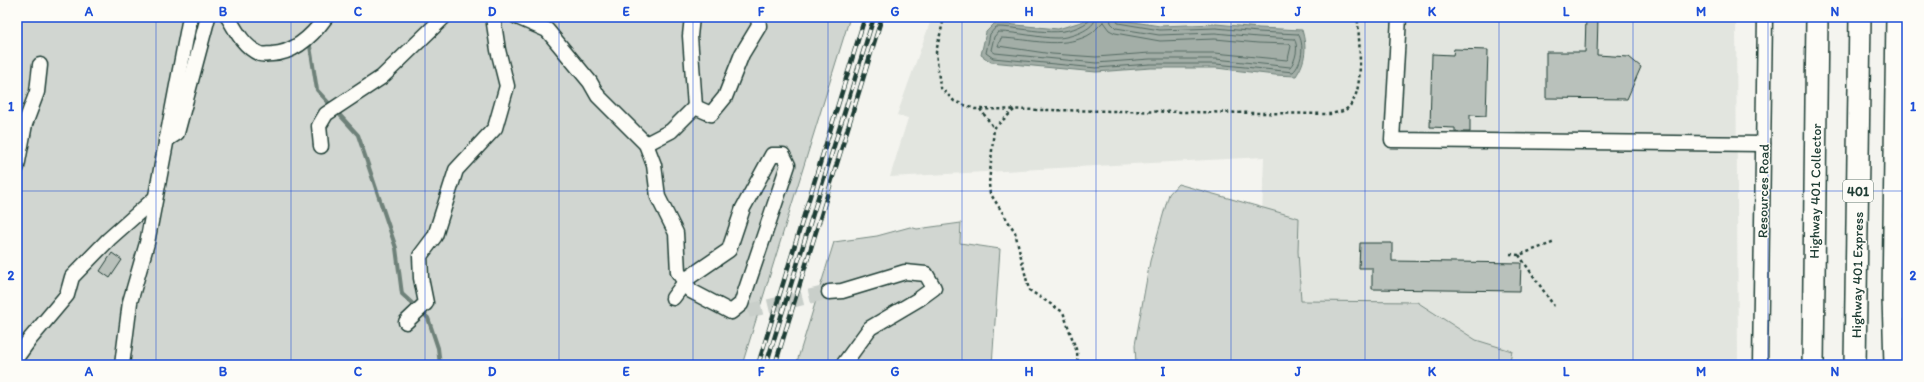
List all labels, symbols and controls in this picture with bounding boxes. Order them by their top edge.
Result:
text: A [84,4,94,19]
text: B [219,4,228,19]
text: C [354,4,363,19]
text: D [488,4,497,19]
text: E [622,4,630,19]
text: F [758,4,765,19]
text: G [891,4,900,19]
text: H [1025,4,1034,19]
text: I [1161,4,1166,19]
text: J [1294,4,1302,19]
text: K [1428,4,1437,19]
text: L [1563,4,1570,19]
text: M [1696,4,1706,19]
text: N [1831,4,1840,19]
text: 1 [8,99,14,114]
text: 1 [1910,99,1916,114]
street label: Highway 401 Collector [1806,122,1825,259]
street label: Resources Road [1754,143,1773,238]
road number: 401 [1843,180,1873,202]
street label: Highway 401 Express [1848,212,1867,338]
text: 2 [8,268,15,283]
text: 2 [1910,268,1917,283]
text: A [84,364,94,379]
text: B [219,364,228,379]
text: C [354,364,363,379]
text: D [488,364,497,379]
text: E [622,364,630,379]
text: F [758,364,765,379]
text: G [891,364,900,379]
text: H [1025,364,1034,379]
text: I [1161,364,1166,379]
text: J [1294,364,1302,379]
text: K [1428,364,1437,379]
text: L [1563,364,1570,379]
text: M [1696,364,1706,379]
text: N [1831,364,1840,379]

